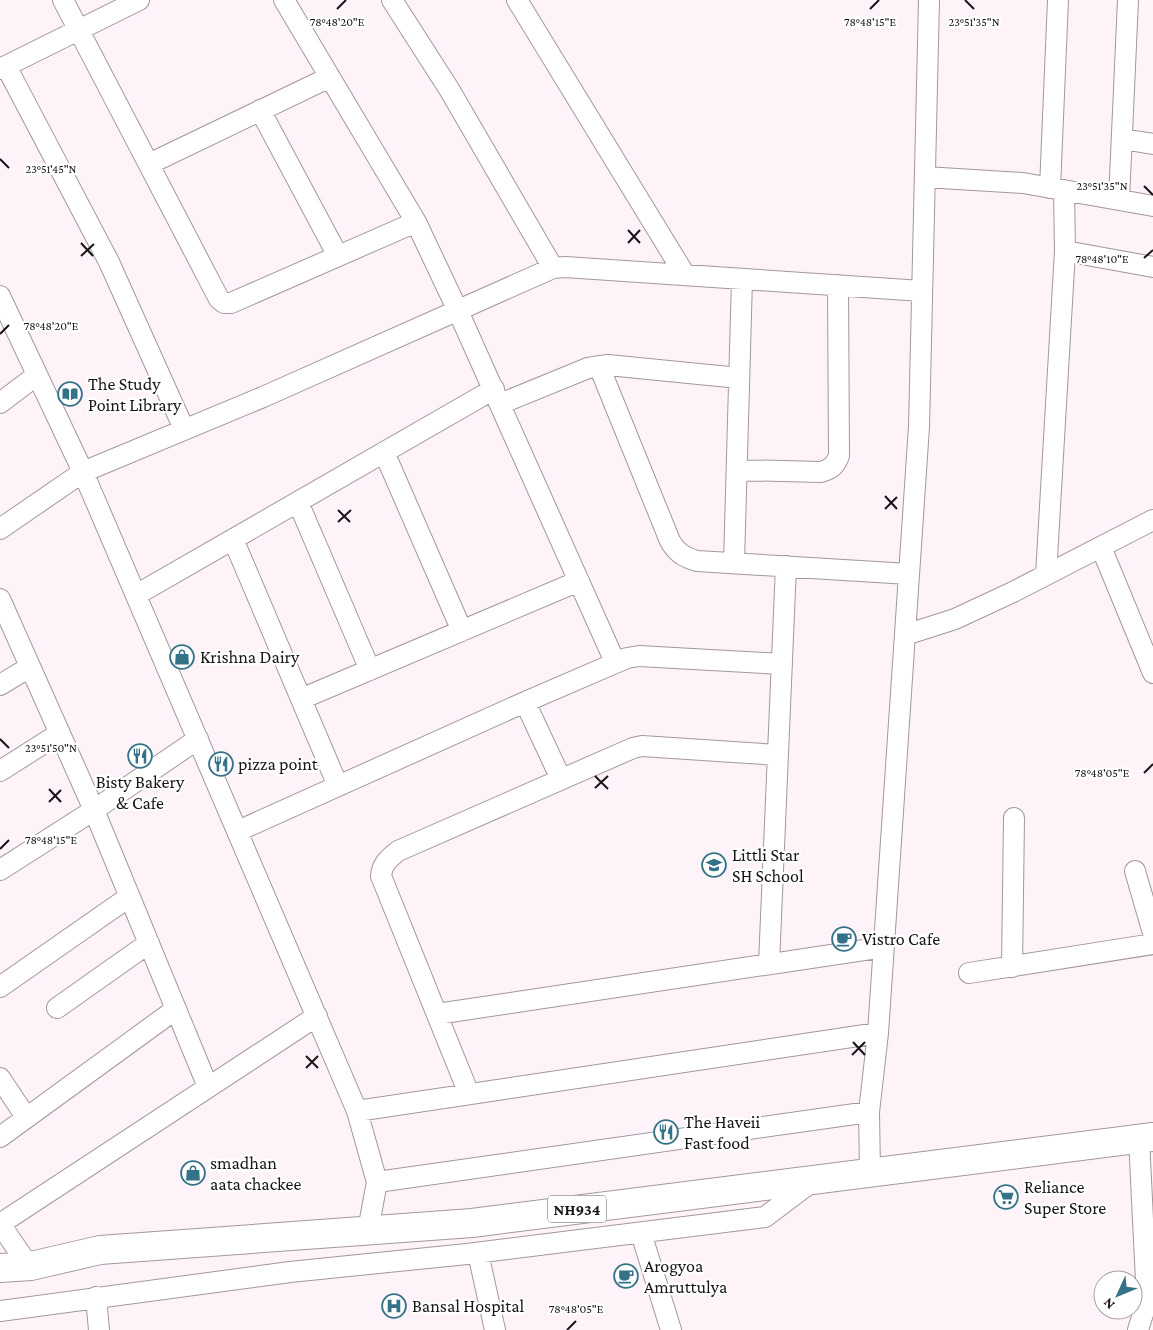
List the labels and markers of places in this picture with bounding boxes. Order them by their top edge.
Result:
place label: The Study Point Library [88,374,182,415]
library icon: The Study Point Library [57,381,83,407]
shop icon: Krishna Dairy [169,644,195,670]
place label: Krishna Dairy [200,647,300,667]
restaurant icon: Bisty Bakery & Cafe [127,743,153,769]
restaurant icon: pizza point [208,751,234,777]
place label: pizza point [238,754,319,774]
place label: Bisty Bakery & Cafe [96,772,185,813]
place label: Littli Star SH School [732,845,804,886]
school or university icon: Littli Star SH School [701,852,727,878]
cafe icon: Vistro Cafe [831,926,857,952]
place label: Vistro Cafe [862,929,940,949]
place label: The Haveii Fast food [684,1112,761,1153]
restaurant icon: The Haveii Fast food [653,1119,679,1145]
place label: smadhan aata chackee [210,1153,301,1194]
shop icon: smadhan aata chackee [180,1160,206,1186]
place label: Reliance Super Store [1024,1177,1106,1218]
supermarket icon: Reliance Super Store [993,1184,1019,1210]
place label: Arogyoa Amruttulya [644,1256,727,1297]
cafe icon: Arogyoa Amruttulya [613,1263,639,1289]
hospital icon: Bansal Hospital [381,1293,407,1319]
place label: Bansal Hospital [412,1296,525,1316]

